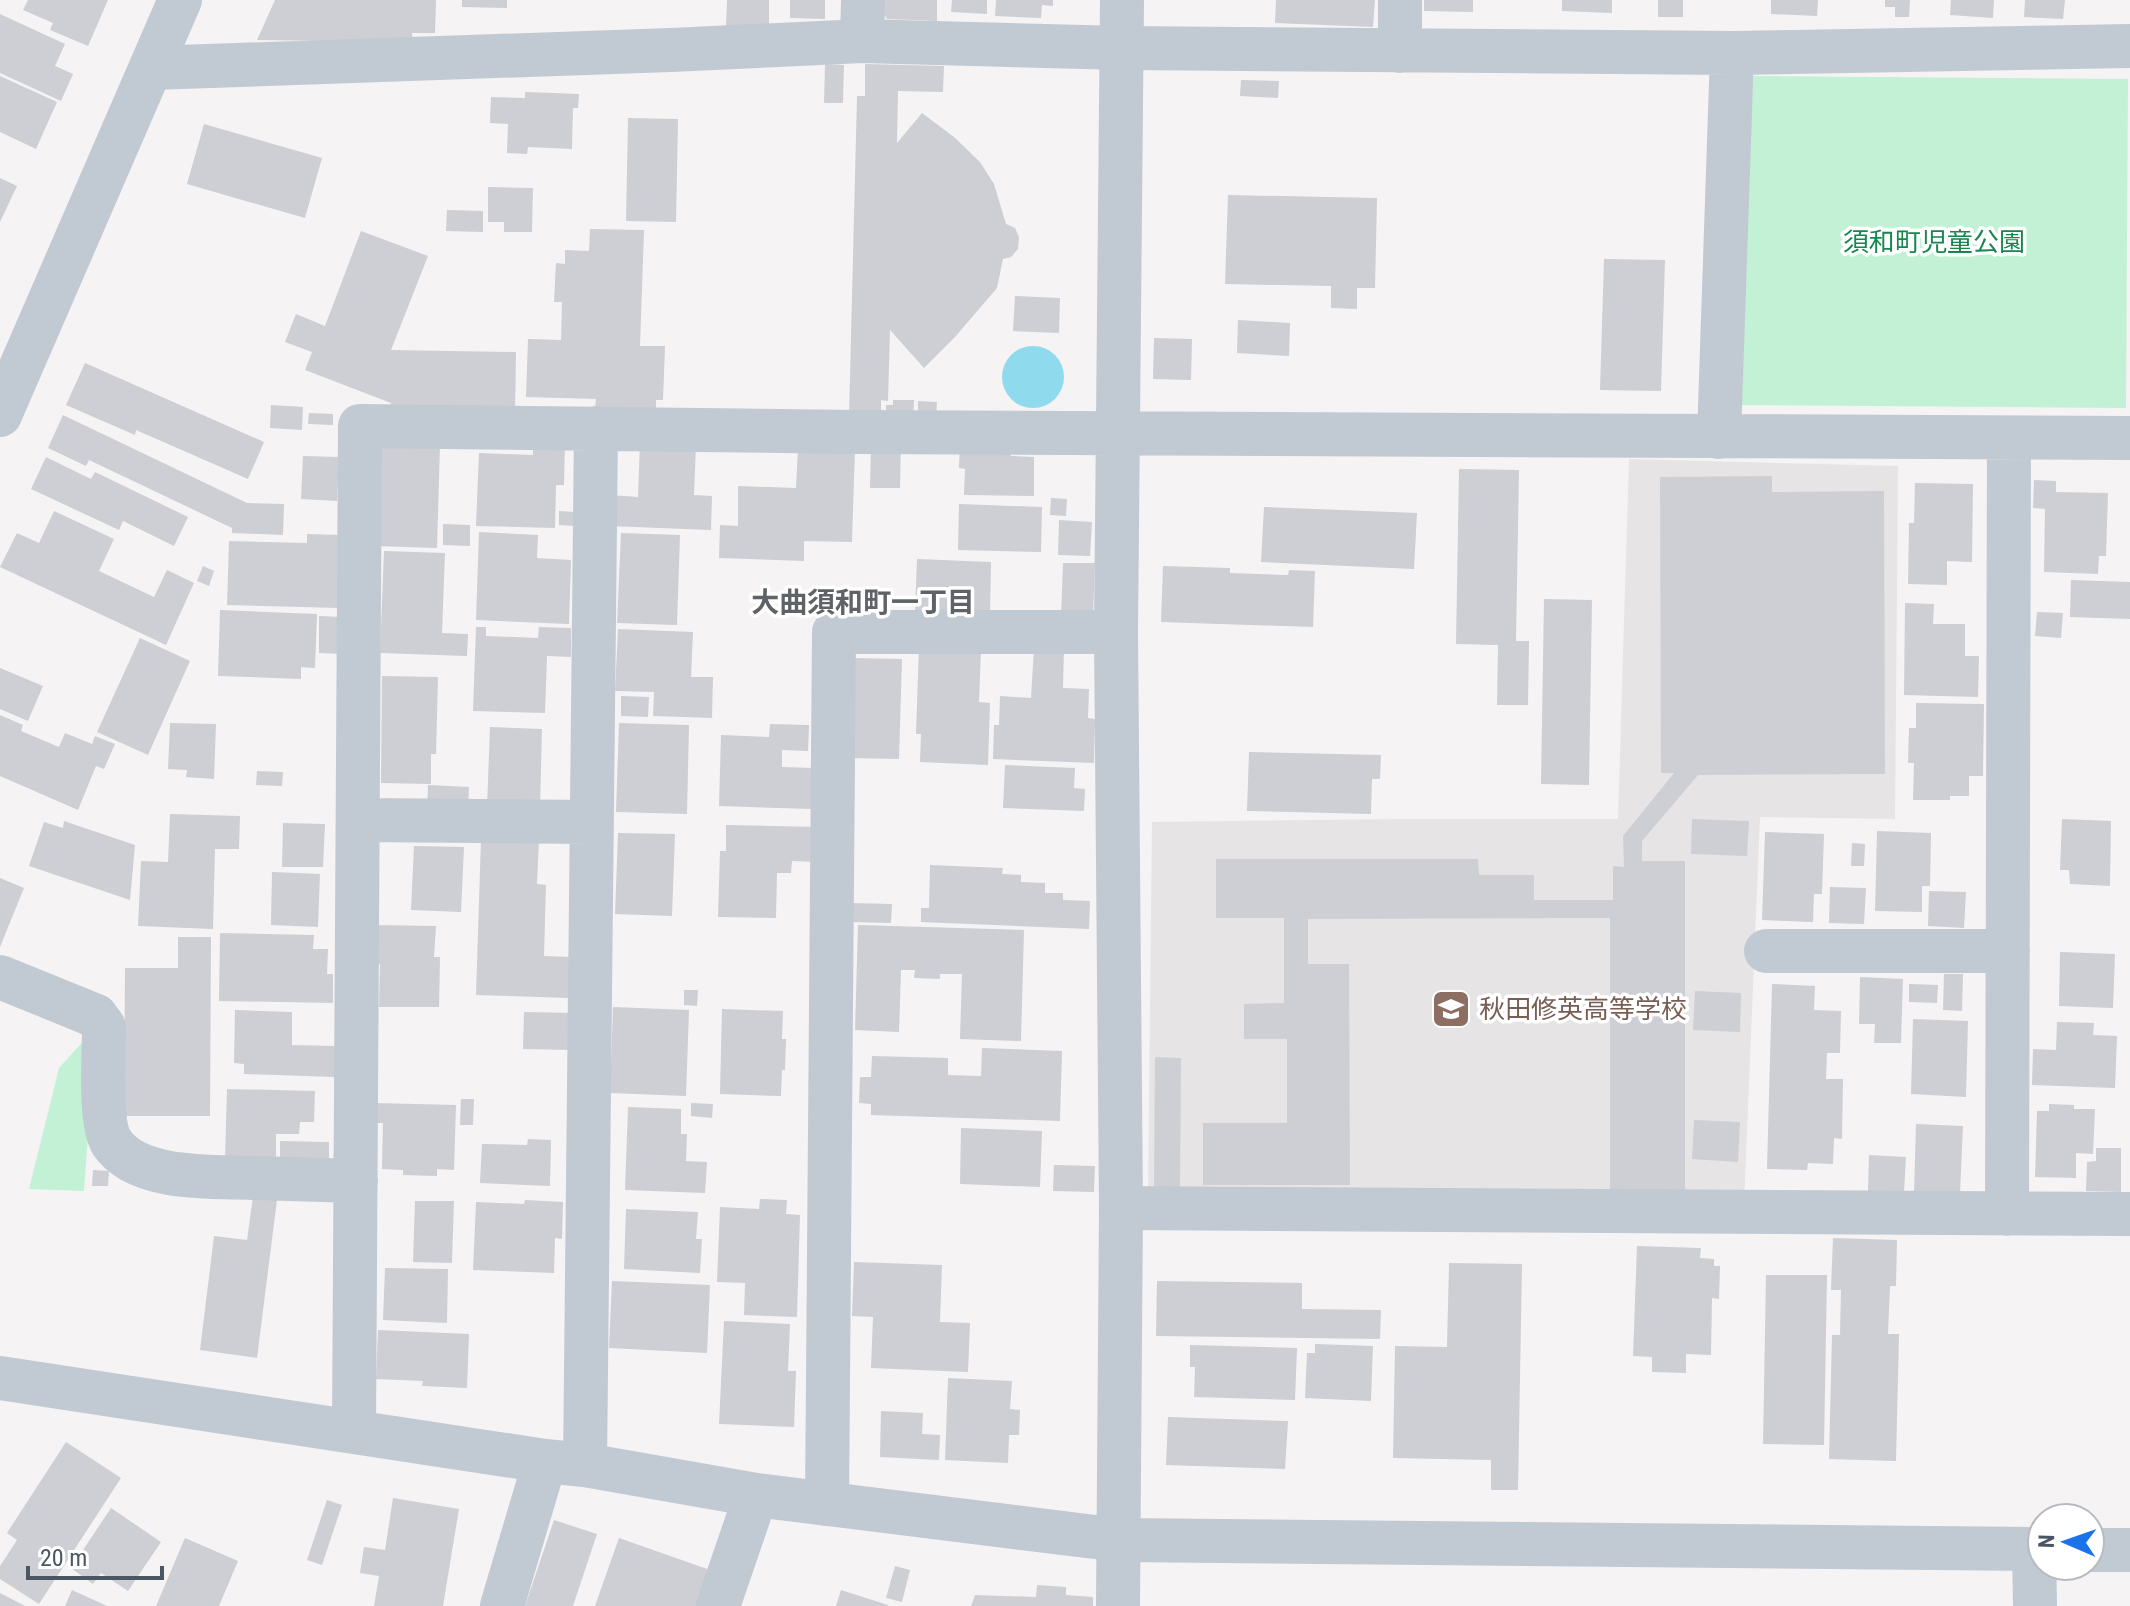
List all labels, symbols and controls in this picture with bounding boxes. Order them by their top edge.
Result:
park label: 須和町児童公園 [1843,227,2025,257]
district label: 大曲須和町一丁目 [751,586,975,619]
school or university icon: 秋田修英高等学校 [1430,988,1472,1030]
place label: 秋田修英高等学校 [1479,994,1687,1024]
north arrow [2026,1502,2106,1582]
scale bar [28,1530,162,1580]
text: N [2034,1534,2059,1548]
text: 20 m [40,1544,87,1572]

